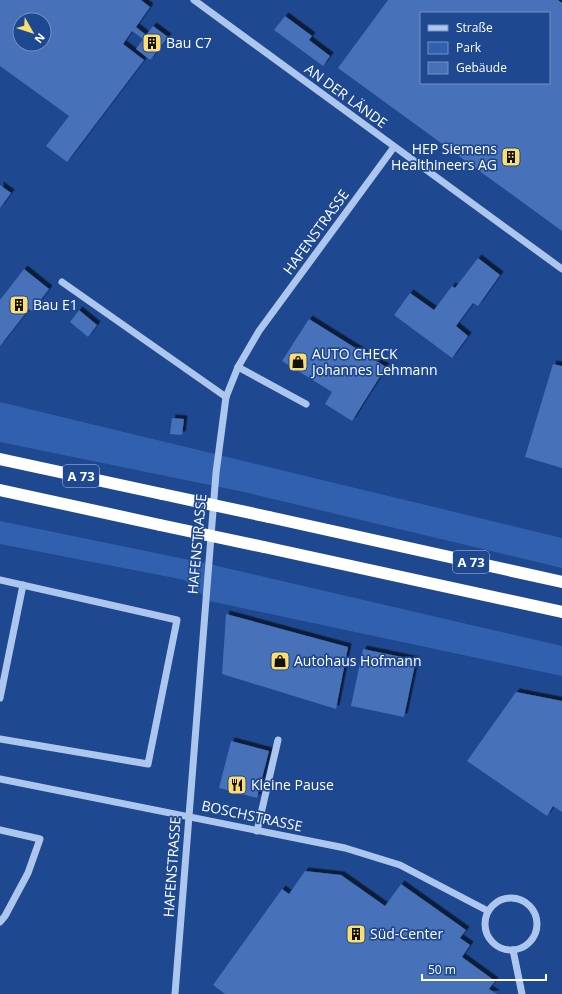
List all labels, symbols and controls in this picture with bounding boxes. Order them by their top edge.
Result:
north arrow [12,12,52,52]
legend [420,12,550,84]
text: Straße [456,19,493,36]
text: N [32,30,49,47]
building icon: Bau C7 [141,32,163,54]
place label: Bau C7 [166,33,212,52]
text: Park [456,39,482,56]
street label: AN DER LÄNDE [301,59,391,132]
text: Gebäude [456,59,507,76]
place label: HEP Siemens Healthineers AG [391,139,497,174]
building icon: HEP Siemens Healthineers AG [500,146,522,168]
street label: HAFENSTRASSE [278,185,353,278]
building icon: Bau E1 [8,294,30,316]
place label: Bau E1 [33,295,78,314]
place label: AUTO CHECK Johannes Lehmann [310,344,438,379]
shop icon: AUTO CHECK Johannes Lehmann [287,351,309,373]
road number: A 73 [63,465,99,487]
street label: HAFENSTRASSE [183,493,210,595]
road number: A 73 [453,551,489,573]
shop icon: Autohaus Hofmann [269,650,291,672]
place label: Autohaus Hofmann [294,651,421,670]
restaurant icon: Kleine Pause [226,774,248,796]
place label: Kleine Pause [251,775,334,794]
street label: BOSCHSTRASSE [200,796,304,835]
street label: HAFENSTRASSE [159,816,184,918]
building icon: Süd-Center [345,923,367,945]
place label: Süd-Center [370,924,443,943]
scale bar [422,956,546,982]
text: 50 m [428,961,456,978]

